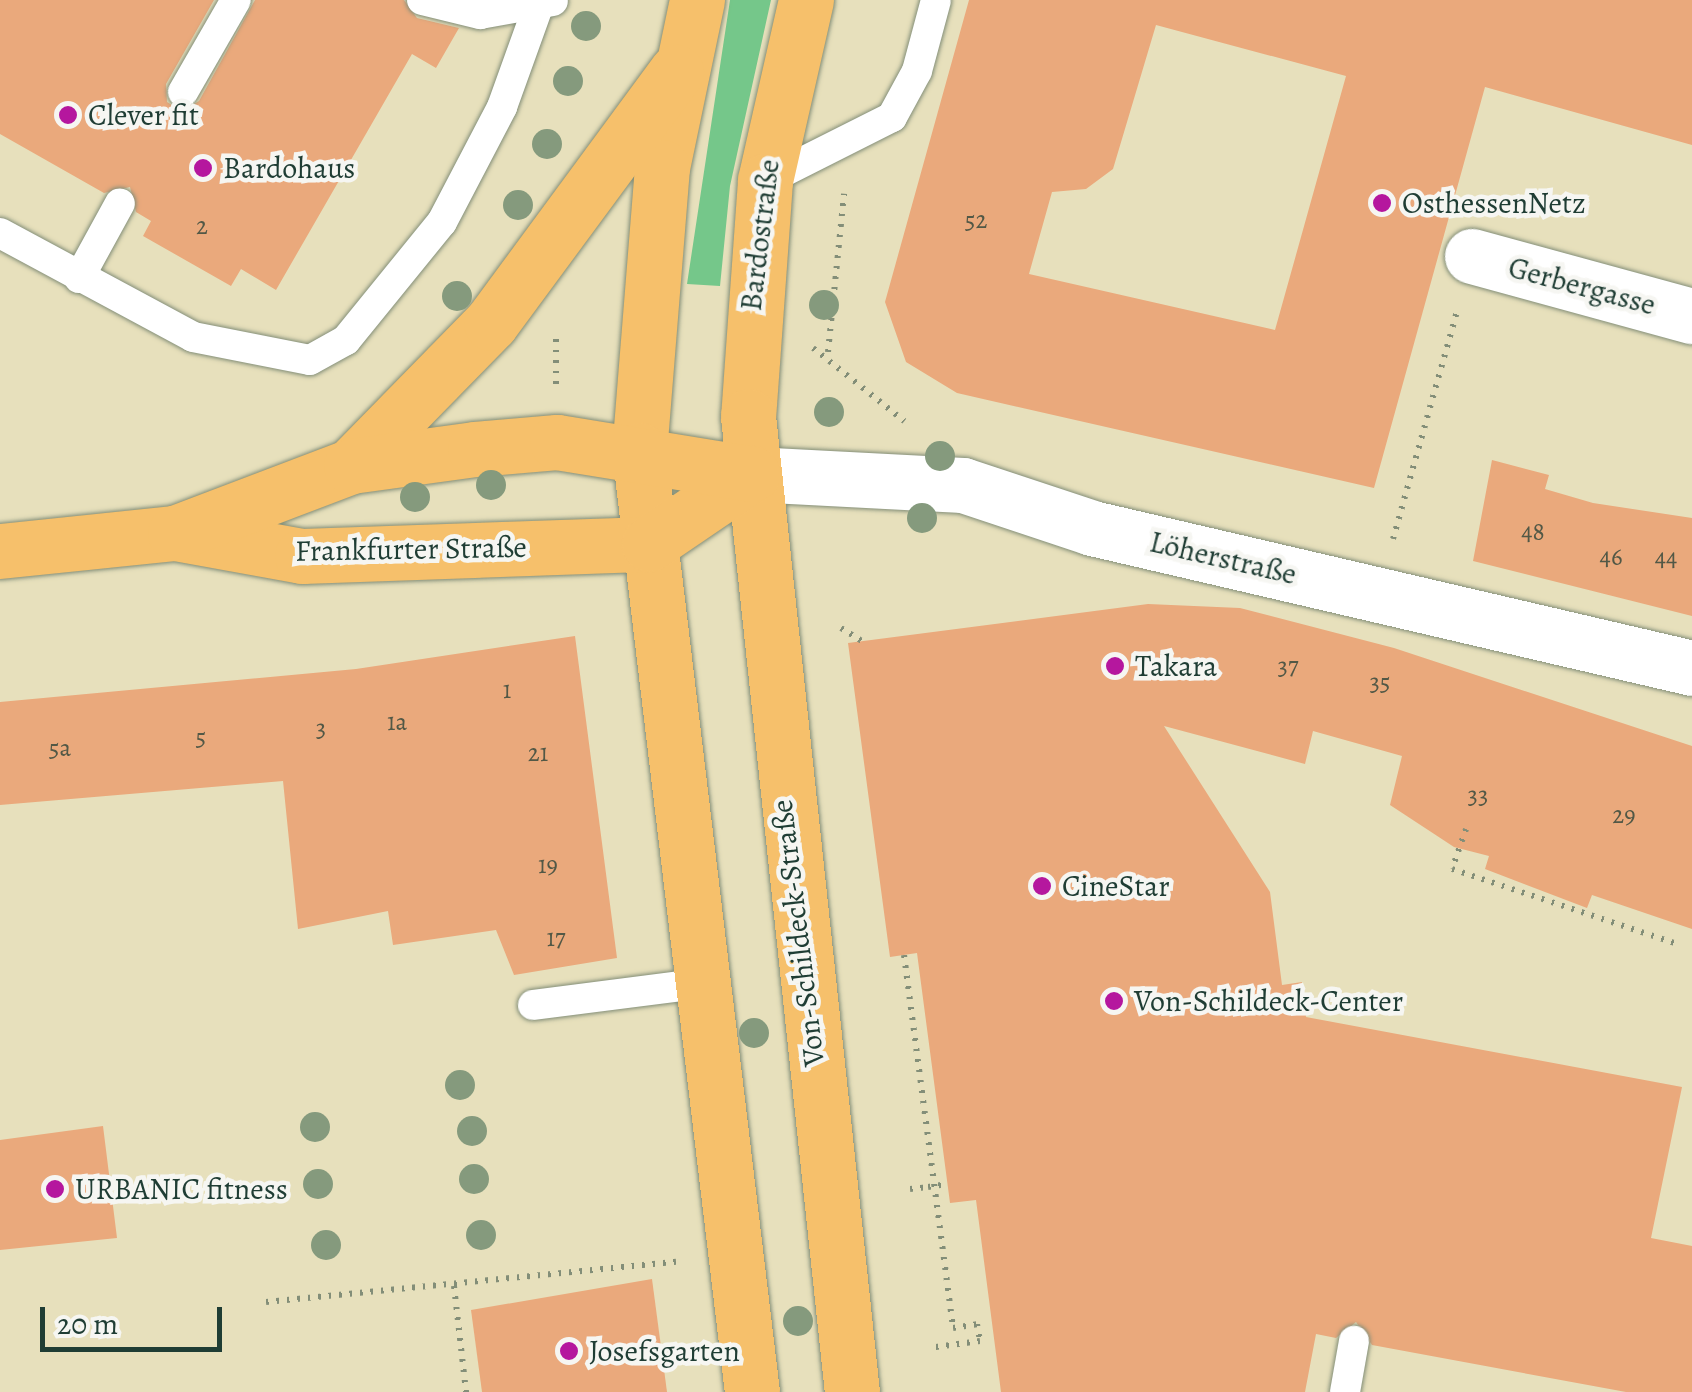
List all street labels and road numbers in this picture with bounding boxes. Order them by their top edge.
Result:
street label: Bardostraße [733,157,787,313]
street label: Gerbergasse [1505,249,1659,323]
street label: Löherstraße [1146,524,1300,592]
street label: Frankfurter Straße [295,529,527,569]
street label: Von-Schildeck-Straße [764,798,832,1068]

